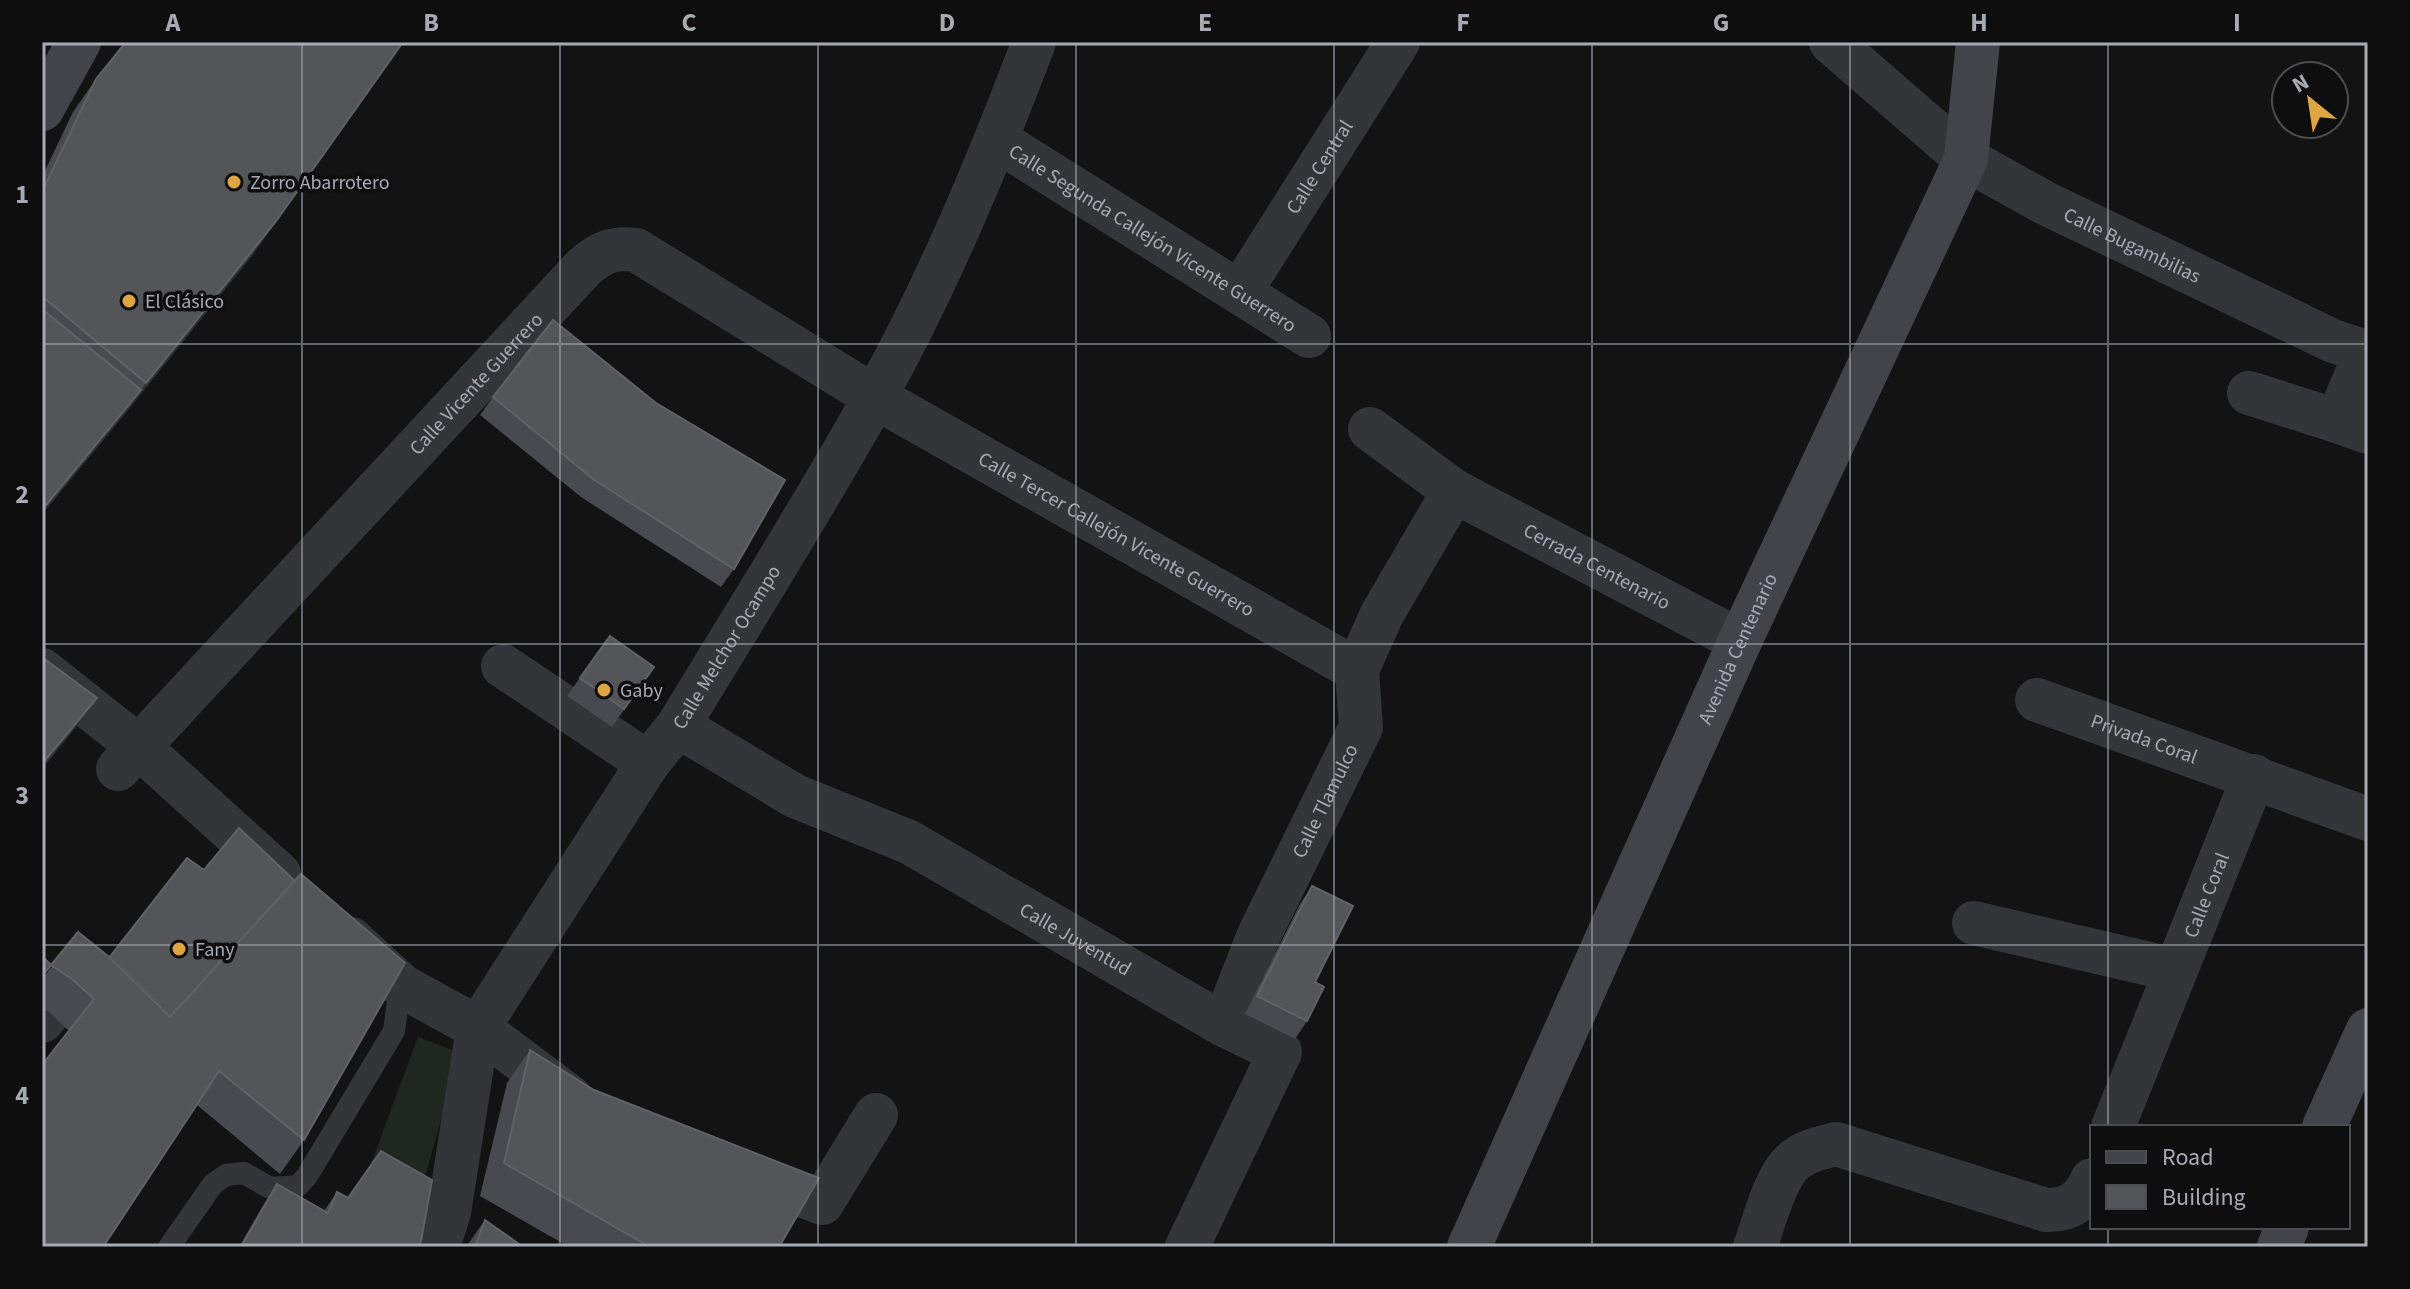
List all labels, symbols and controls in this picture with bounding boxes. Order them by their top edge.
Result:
text: A [165,4,182,41]
text: B [423,4,439,41]
text: C [681,4,697,41]
text: D [939,4,955,41]
text: E [1198,4,1212,41]
text: F [1456,4,1470,41]
text: G [1713,4,1729,41]
text: H [1970,4,1988,41]
text: I [2233,4,2241,41]
north arrow [2270,60,2350,140]
text: N [2286,66,2315,101]
street label: Calle Central [1280,115,1360,220]
street label: Calle Segunda Callejón Vicente Guerrero [1003,138,1302,340]
place label: Zorro Abarrotero [250,169,390,197]
marker: Zorro Abarrotero [225,173,243,191]
text: 1 [15,176,29,213]
street label: Calle Bugambilias [2059,201,2205,291]
place label: El Clásico [145,288,224,316]
marker: El Clásico [120,292,138,310]
street label: Calle Vicente Guerrero [403,307,550,462]
street label: Calle Tercer Callejón Vicente Guerrero [973,445,1259,624]
text: 2 [15,476,29,513]
street label: Cerrada Centenario [1518,517,1675,617]
street label: Calle Melchor Ocampo [666,560,788,735]
street label: Avenida Centenario [1692,569,1785,729]
place label: Gaby [620,677,663,705]
marker: Gaby [595,681,613,699]
street label: Privada Coral [2087,707,2201,772]
street label: Calle Tlamulco [1286,740,1365,863]
text: 3 [15,777,29,814]
street label: Calle Coral [2177,849,2237,942]
street label: Calle Juventud [1014,896,1136,983]
place label: Fany [195,936,235,964]
marker: Fany [170,940,188,958]
text: 4 [15,1077,29,1114]
legend [2090,1125,2350,1229]
text: Road [2162,1140,2214,1175]
text: Building [2162,1180,2246,1215]

